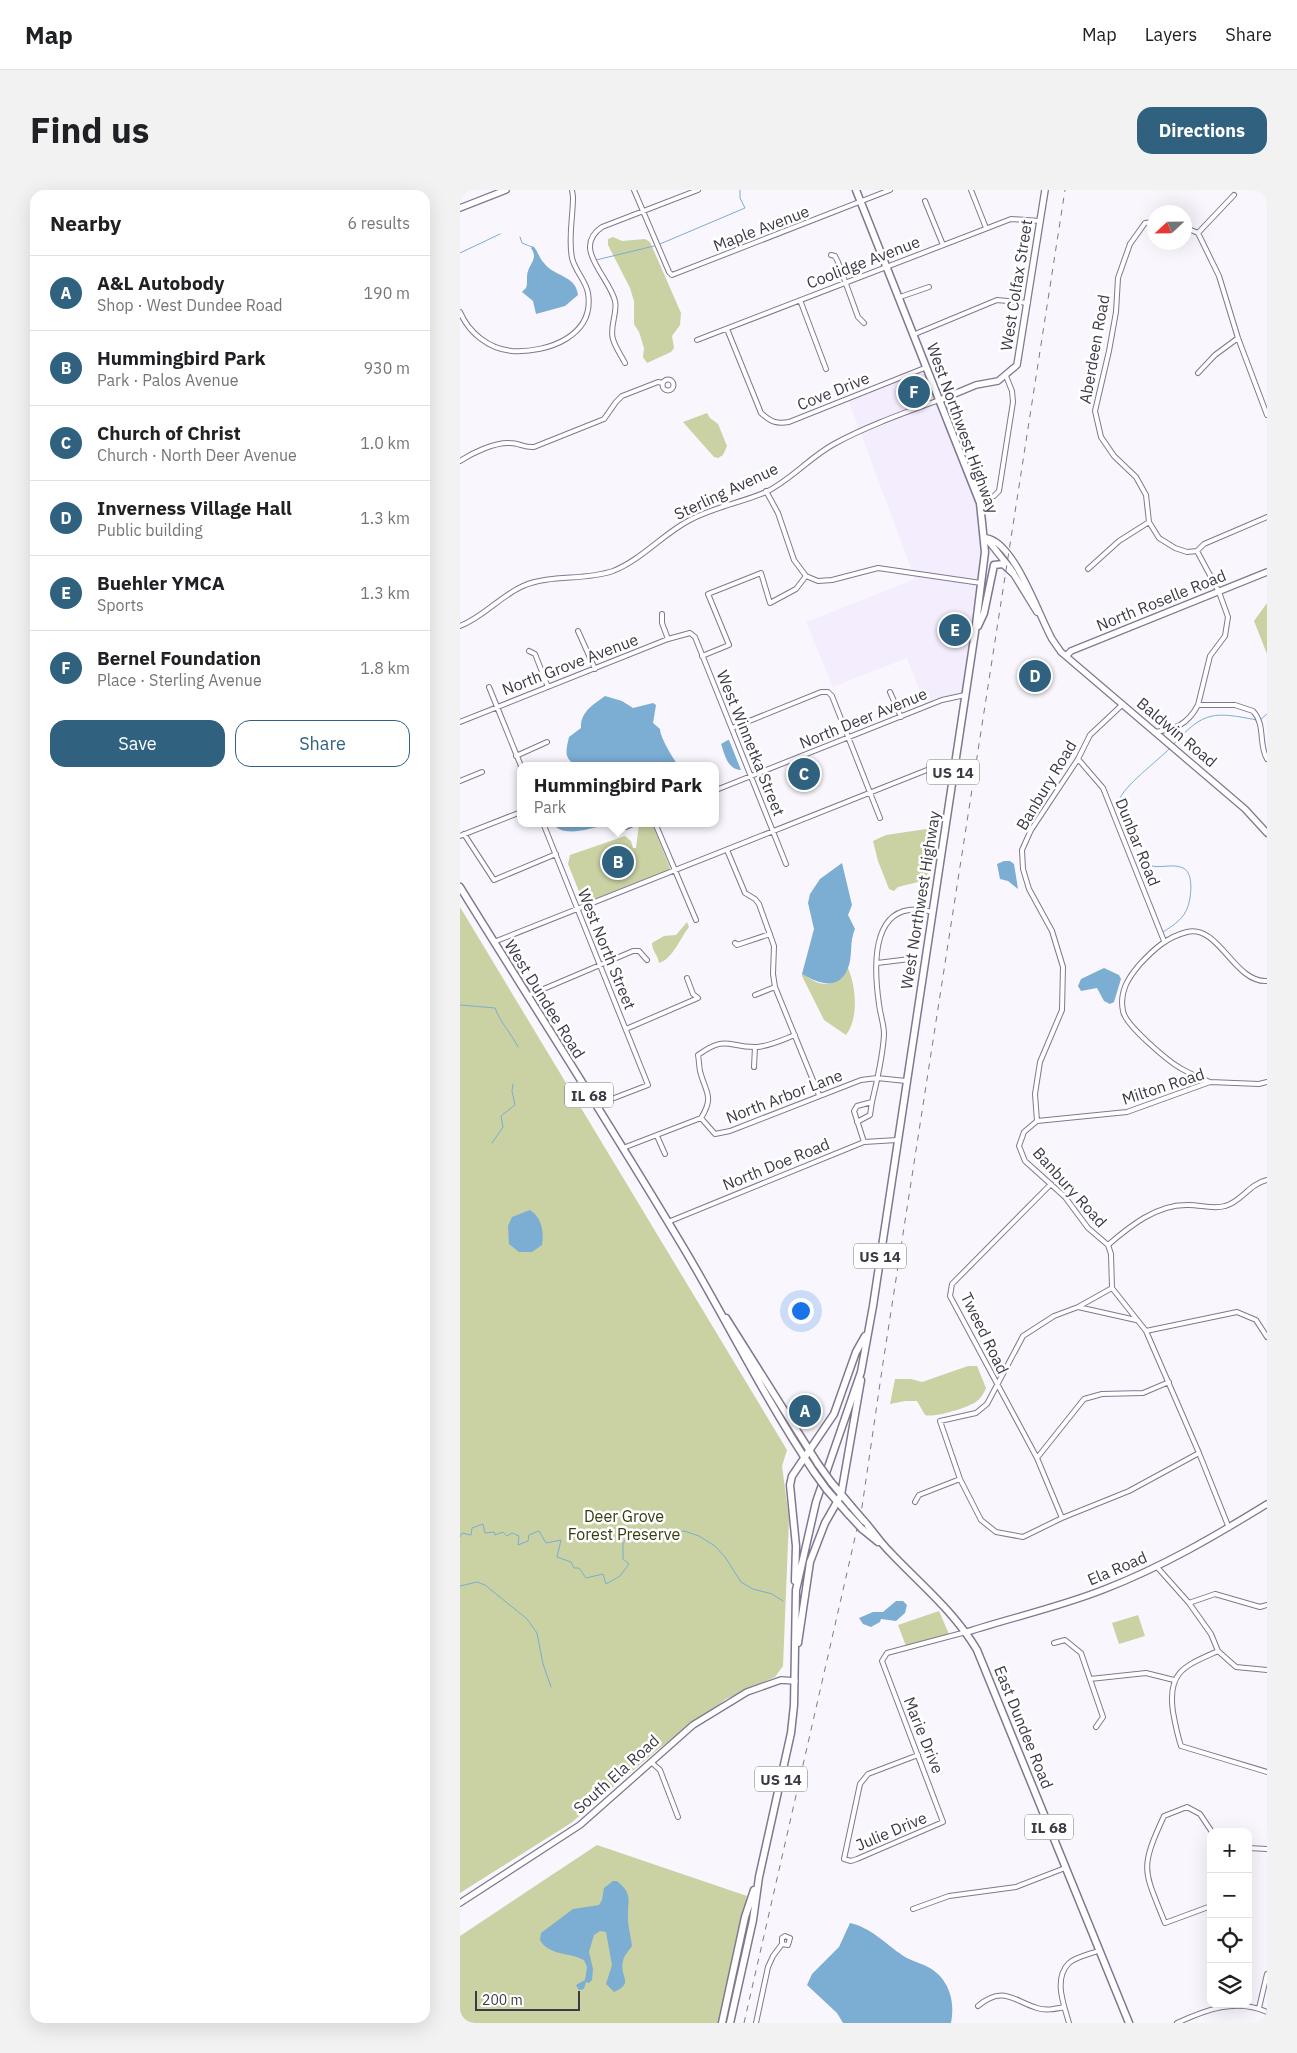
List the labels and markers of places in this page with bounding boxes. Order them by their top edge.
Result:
pin: F [898,373,930,411]
pin: E [939,611,971,649]
pin: D [1019,657,1051,695]
pin: C [788,755,820,793]
pin: B [602,843,634,881]
pin: A [789,1392,821,1430]

